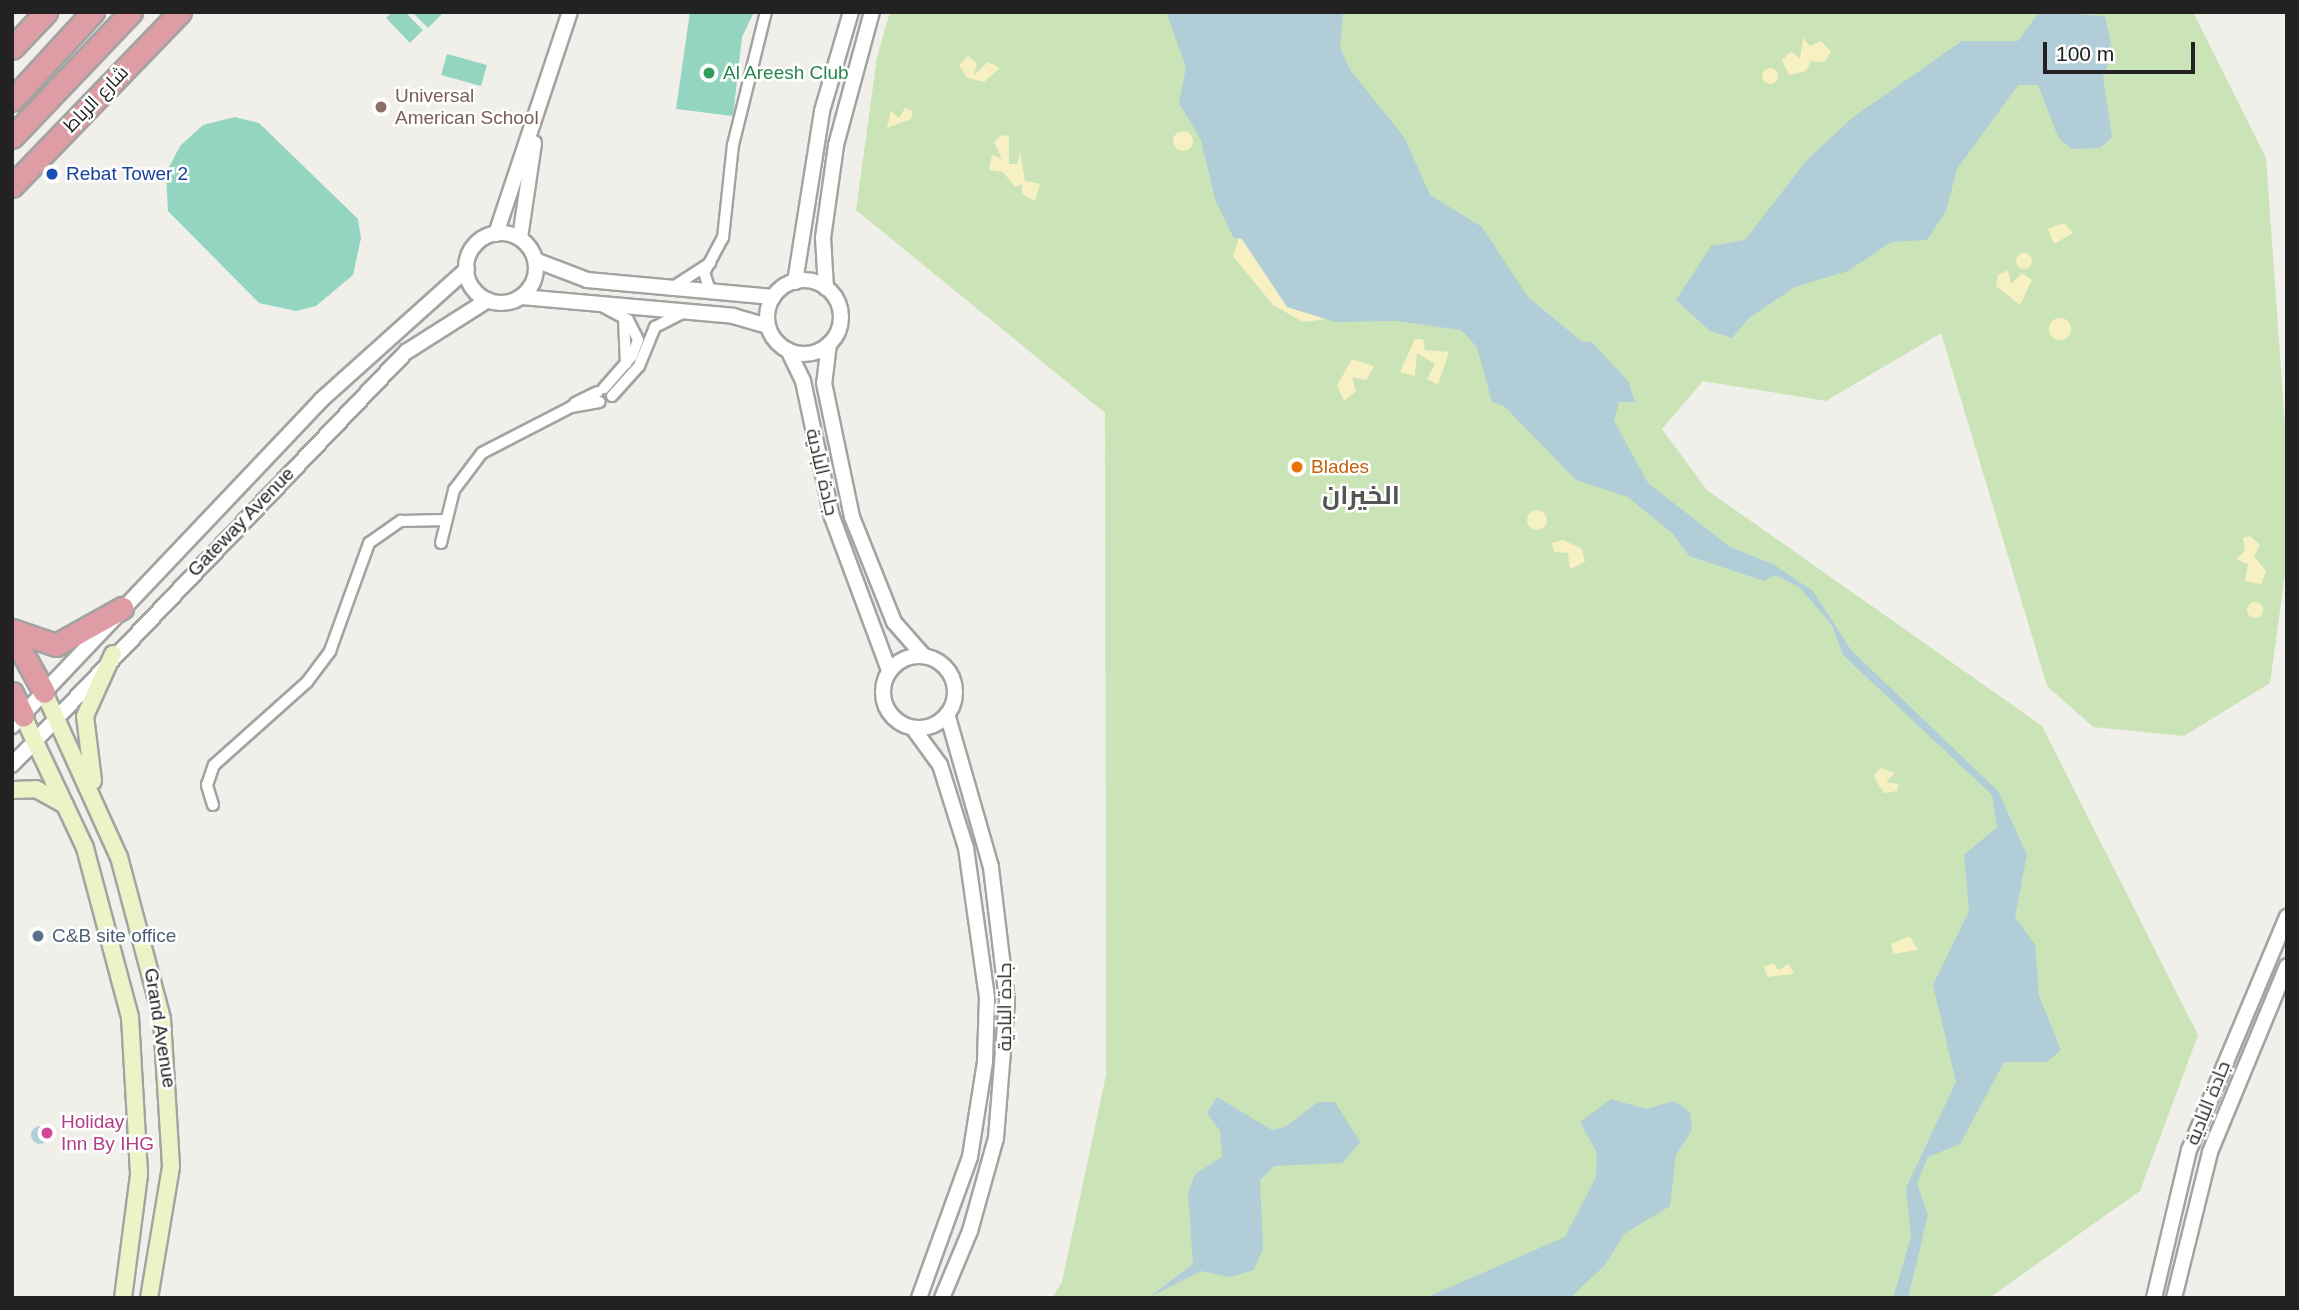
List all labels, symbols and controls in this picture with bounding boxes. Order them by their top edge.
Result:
scale bar [2047,28,2199,72]
text: 100 m [2056,42,2114,65]
street label: شارع الرباط [59,61,133,137]
place label: Al Areesh Club [723,62,850,84]
marker: Al Areesh Club [701,65,717,81]
place label: Universal American School [395,85,539,129]
marker: Universal American School [373,99,389,115]
place label: Rebat Tower 2 [66,163,189,185]
marker: Rebat Tower 2 [44,166,60,182]
street label: جادة البادية [801,426,843,518]
place label: Blades [1311,456,1369,478]
marker: Blades [1289,459,1305,475]
street label: Gateway Avenue [183,462,299,582]
district label: الخيران [1322,480,1400,512]
place label: C&B site office [52,925,176,947]
marker: C&B site office [30,928,46,944]
street label: جادة البادية [994,963,1016,1051]
street label: Grand Avenue [139,966,181,1090]
street label: جادة البادية [2181,1058,2235,1148]
place label: Holiday Inn By IHG [61,1111,154,1155]
marker: Holiday Inn By IHG [39,1125,55,1141]

